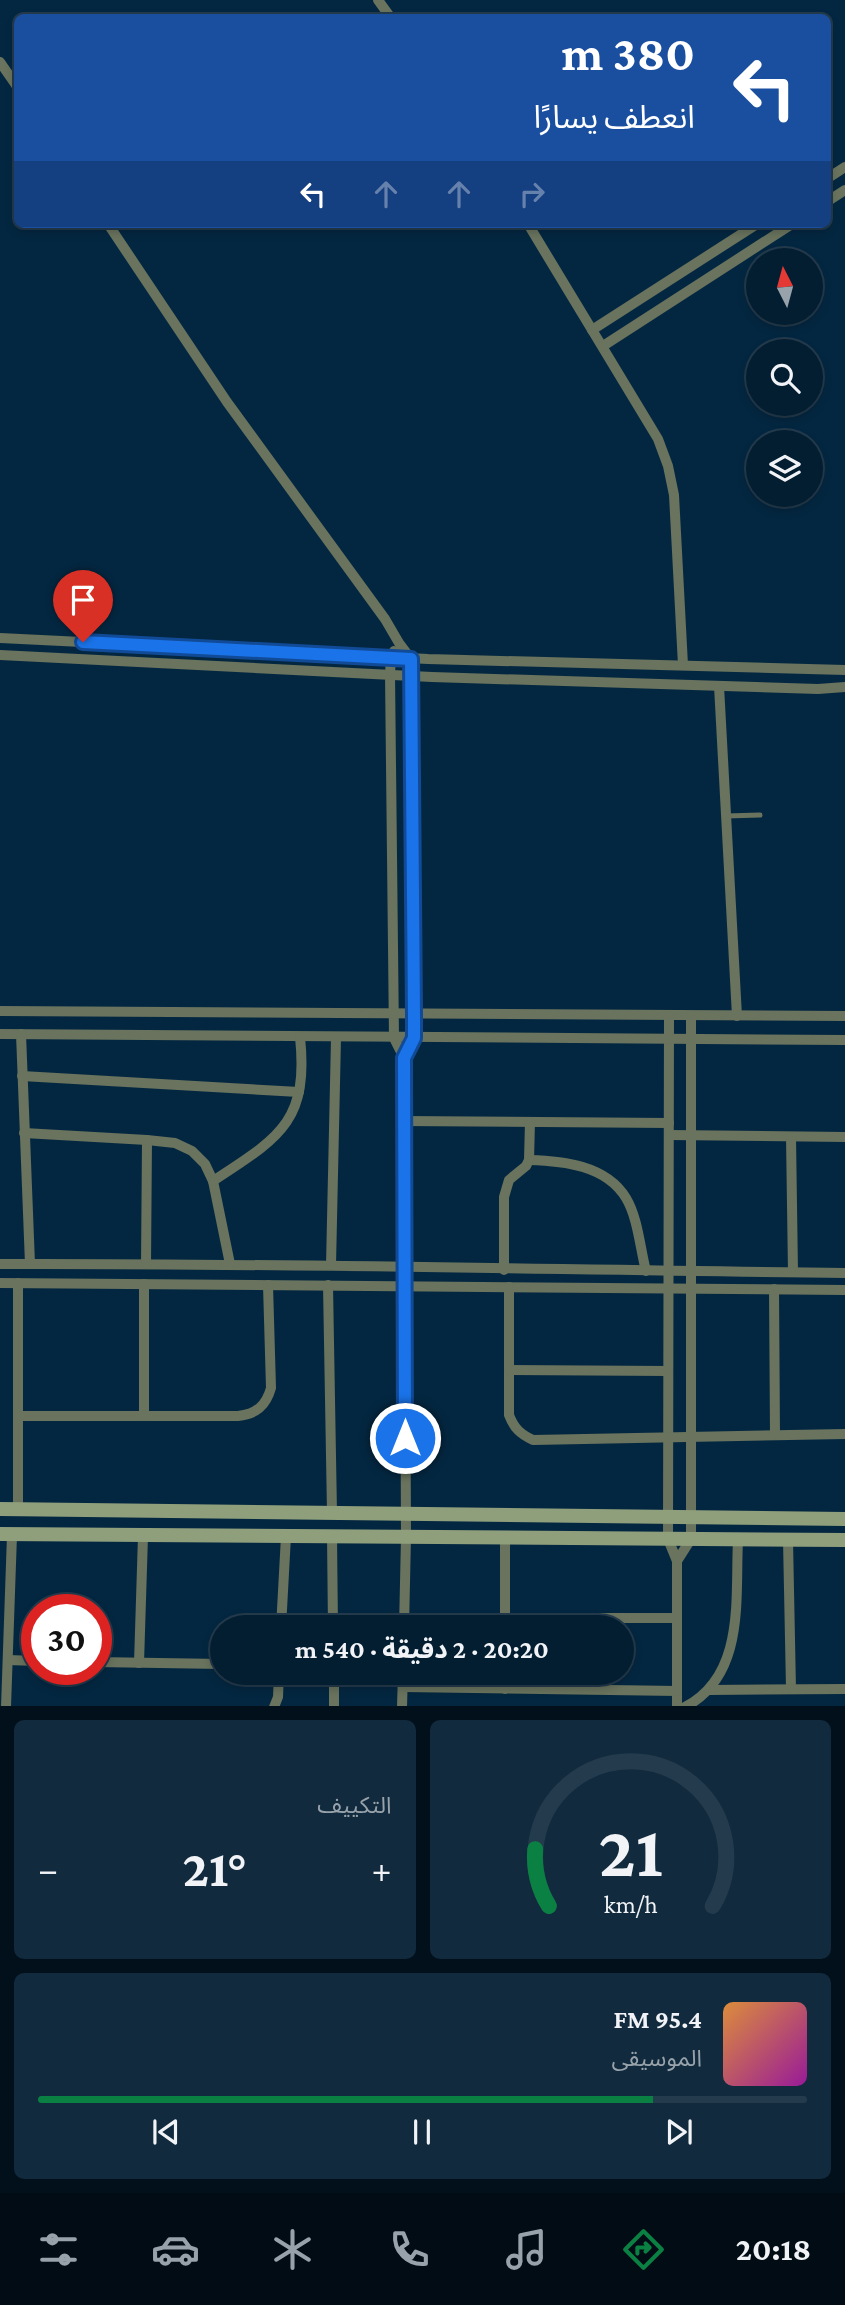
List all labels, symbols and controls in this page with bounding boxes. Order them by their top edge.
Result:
text: 380 m [562,26,695,81]
icon: left [719,42,810,133]
text: انعطف يسارًا [534,99,695,135]
icon: left [294,175,332,213]
icon: ahead [367,175,405,213]
icon: ahead [440,175,478,213]
icon: right [513,175,551,213]
north arrow [746,248,822,326]
map controls [746,248,823,507]
button: search [746,339,823,416]
button: layers [746,430,823,507]
pin [53,570,113,642]
icon: arrive [64,581,102,619]
position arrow [368,1401,442,1475]
speed limit sign: 30 [21,1594,112,1685]
text: 20:20 · 2 دقيقة · 540 m [295,1635,549,1664]
text: التكييف [317,1792,392,1818]
text: 21 [598,1811,662,1892]
text: 21° [182,1839,247,1897]
text: − [38,1848,58,1890]
text: + [371,1848,392,1890]
text: km/h [603,1890,657,1917]
text: 95.4 FM [613,2005,702,2034]
text: الموسيقى [611,2045,702,2071]
icon: previous [147,2113,185,2151]
icon: pause [403,2113,441,2151]
icon: next [660,2113,698,2151]
icon: filters [34,2225,83,2274]
icon: car [151,2225,200,2274]
icon: climate [268,2225,317,2274]
icon: phone [385,2225,434,2274]
icon: music [502,2225,551,2274]
icon: directions [619,2225,668,2274]
text: 20:18 [736,2231,811,2267]

